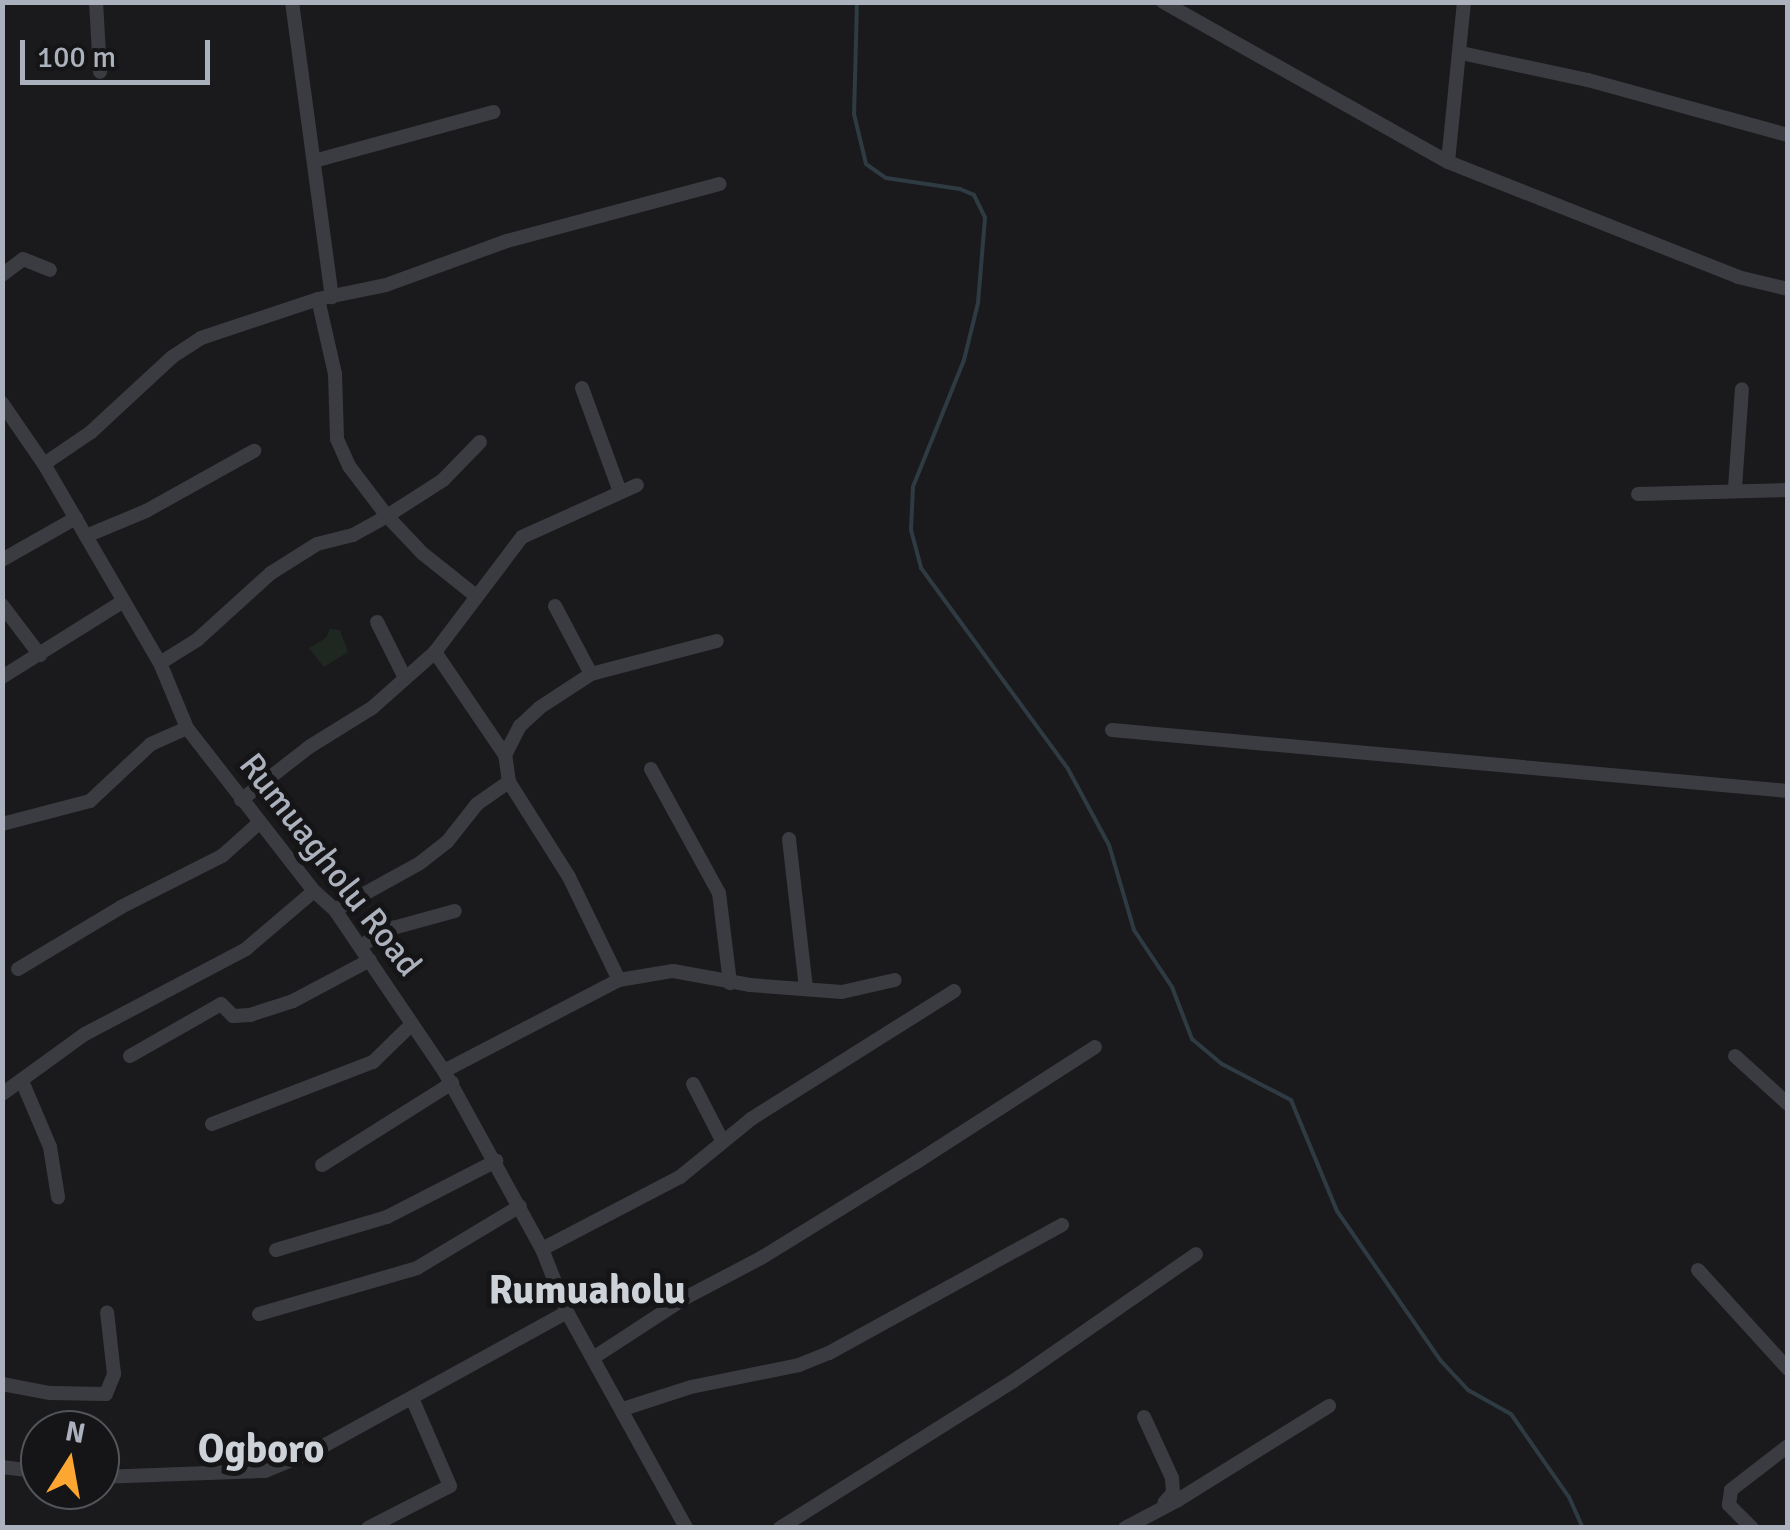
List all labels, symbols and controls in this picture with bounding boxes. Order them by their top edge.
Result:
scale bar [25,20,215,82]
text: 100 m [37,39,116,76]
street label: Rumuagholu Road [230,745,430,985]
district label: Rumuaholu [488,1266,686,1314]
north arrow [20,1410,120,1510]
text: N [63,1414,88,1451]
district label: Ogboro [198,1425,324,1473]

